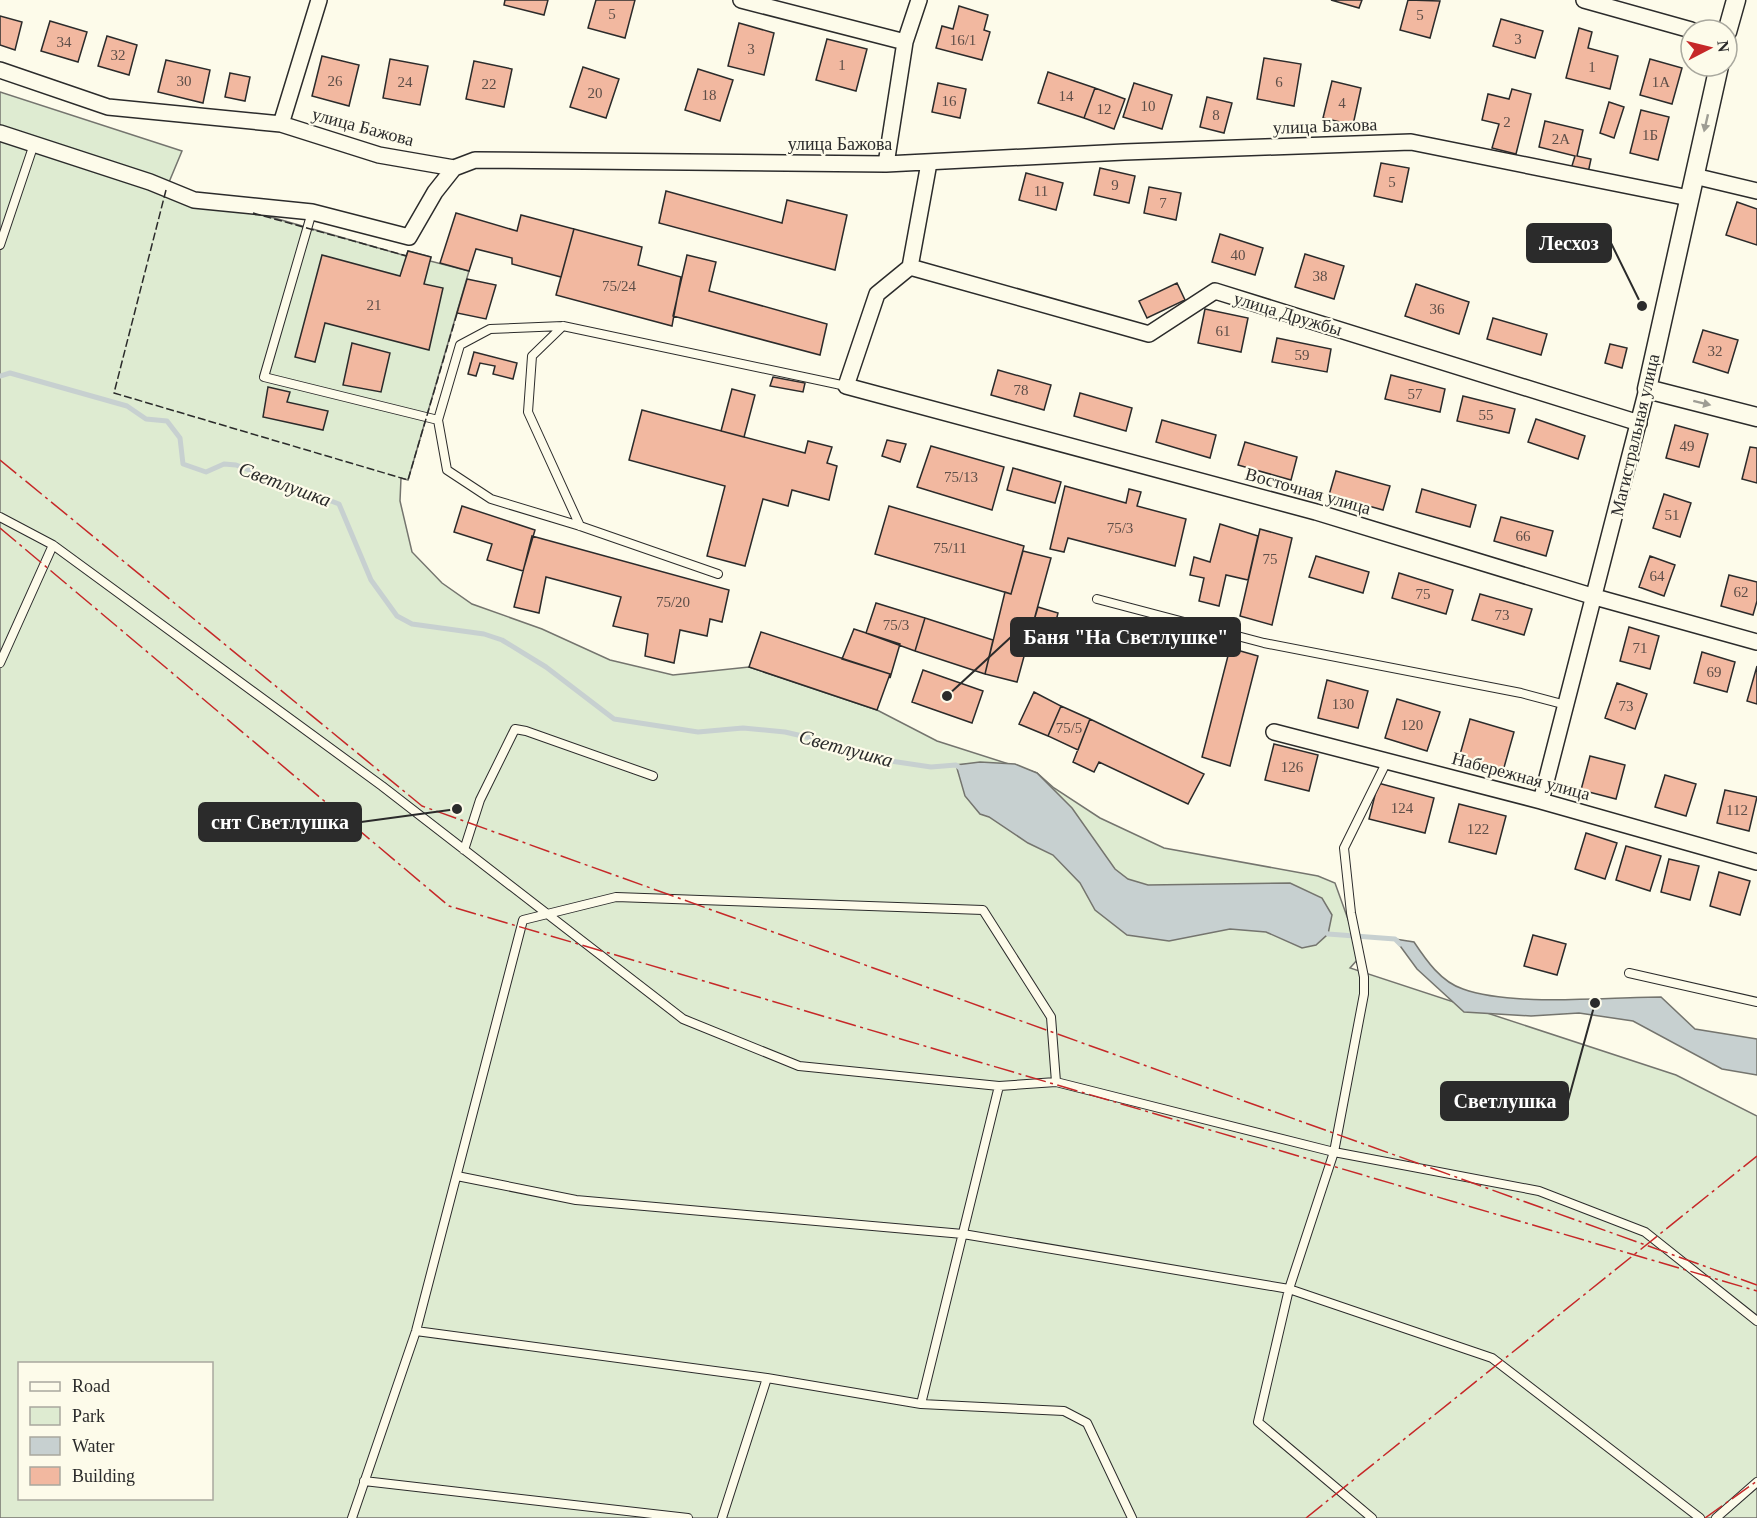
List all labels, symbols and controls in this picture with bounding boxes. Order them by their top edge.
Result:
house number: 5 [608,6,616,22]
house number: 5 [1416,7,1424,23]
north arrow [1679,18,1739,78]
house number: 3 [1514,31,1522,47]
house number: 16/1 [950,32,976,48]
house number: 34 [57,34,72,50]
text: N [1714,39,1733,53]
house number: 3 [747,41,755,57]
house number: 32 [111,47,126,63]
house number: 1 [838,57,846,73]
house number: 1 [1588,59,1596,75]
house number: 30 [177,73,192,89]
house number: 26 [328,73,343,89]
house number: 24 [398,74,413,90]
house number: 6 [1275,74,1283,90]
house number: 1А [1652,74,1670,90]
house number: 22 [482,76,497,92]
house number: 20 [588,85,603,101]
house number: 18 [702,87,717,103]
house number: 14 [1059,88,1074,104]
house number: 16 [942,93,957,109]
house number: 4 [1338,95,1346,111]
house number: 10 [1141,98,1156,114]
house number: 12 [1097,101,1112,117]
street label: улица Бажова [310,104,416,150]
house number: 8 [1212,107,1220,123]
street label: улица Бажова [1272,114,1378,138]
house number: 2 [1503,114,1511,130]
one-way arrow [1701,114,1710,133]
house number: 1Б [1642,127,1658,143]
house number: 2А [1552,131,1570,147]
street label: улица Бажова [788,134,892,154]
house number: 5 [1388,174,1396,190]
house number: 9 [1111,177,1119,193]
house number: 11 [1034,183,1048,199]
house number: 7 [1159,195,1167,211]
callout: Лесхоз [1527,224,1611,262]
text: Лесхоз [1539,232,1599,254]
house number: 40 [1231,247,1246,263]
house number: 38 [1313,268,1328,284]
house number: 75/24 [602,278,637,294]
street label: улица Дружбы [1231,288,1345,340]
house number: 21 [367,297,382,313]
house number: 36 [1430,301,1445,317]
house number: 61 [1216,323,1231,339]
house number: 32 [1708,343,1723,359]
house number: 59 [1295,347,1310,363]
street label: Магистральная улица [1607,352,1663,518]
house number: 78 [1014,382,1029,398]
house number: 57 [1408,386,1423,402]
one-way arrow [1693,398,1711,408]
house number: 55 [1479,407,1494,423]
house number: 49 [1680,438,1695,454]
water label: Светлушка [236,457,334,512]
street label: Восточная улица [1243,464,1373,518]
house number: 75/13 [944,469,978,485]
house number: 51 [1665,507,1680,523]
house number: 75/3 [1107,520,1133,536]
house number: 66 [1516,528,1531,544]
house number: 75/11 [933,540,967,556]
house number: 75 [1263,551,1278,567]
house number: 64 [1650,568,1665,584]
house number: 62 [1734,584,1749,600]
house number: 75 [1416,586,1431,602]
house number: 75/20 [656,594,690,610]
house number: 73 [1495,607,1510,623]
house number: 75/3 [883,617,909,633]
callout: Баня "На Светлушке" [1011,618,1240,656]
text: Баня "На Светлушке" [1024,626,1228,649]
house number: 71 [1633,640,1648,656]
house number: 69 [1707,664,1722,680]
house number: 130 [1332,696,1354,712]
house number: 73 [1619,698,1634,714]
house number: 120 [1401,717,1423,733]
house number: 75/5 [1056,720,1082,736]
water label: Светлушка [796,725,895,772]
street label: Набережная улица [1450,748,1592,804]
house number: 126 [1281,759,1304,775]
house number: 124 [1391,800,1414,816]
house number: 112 [1726,802,1748,818]
callout: снт Светлушка [199,803,361,841]
text: снт Светлушка [211,811,349,834]
house number: 122 [1467,821,1489,837]
callout: Светлушка [1441,1082,1568,1120]
text: Светлушка [1454,1090,1556,1113]
legend [18,1362,213,1500]
text: Road [72,1376,110,1396]
text: Park [72,1406,105,1426]
text: Water [72,1436,115,1456]
text: Building [72,1466,135,1486]

